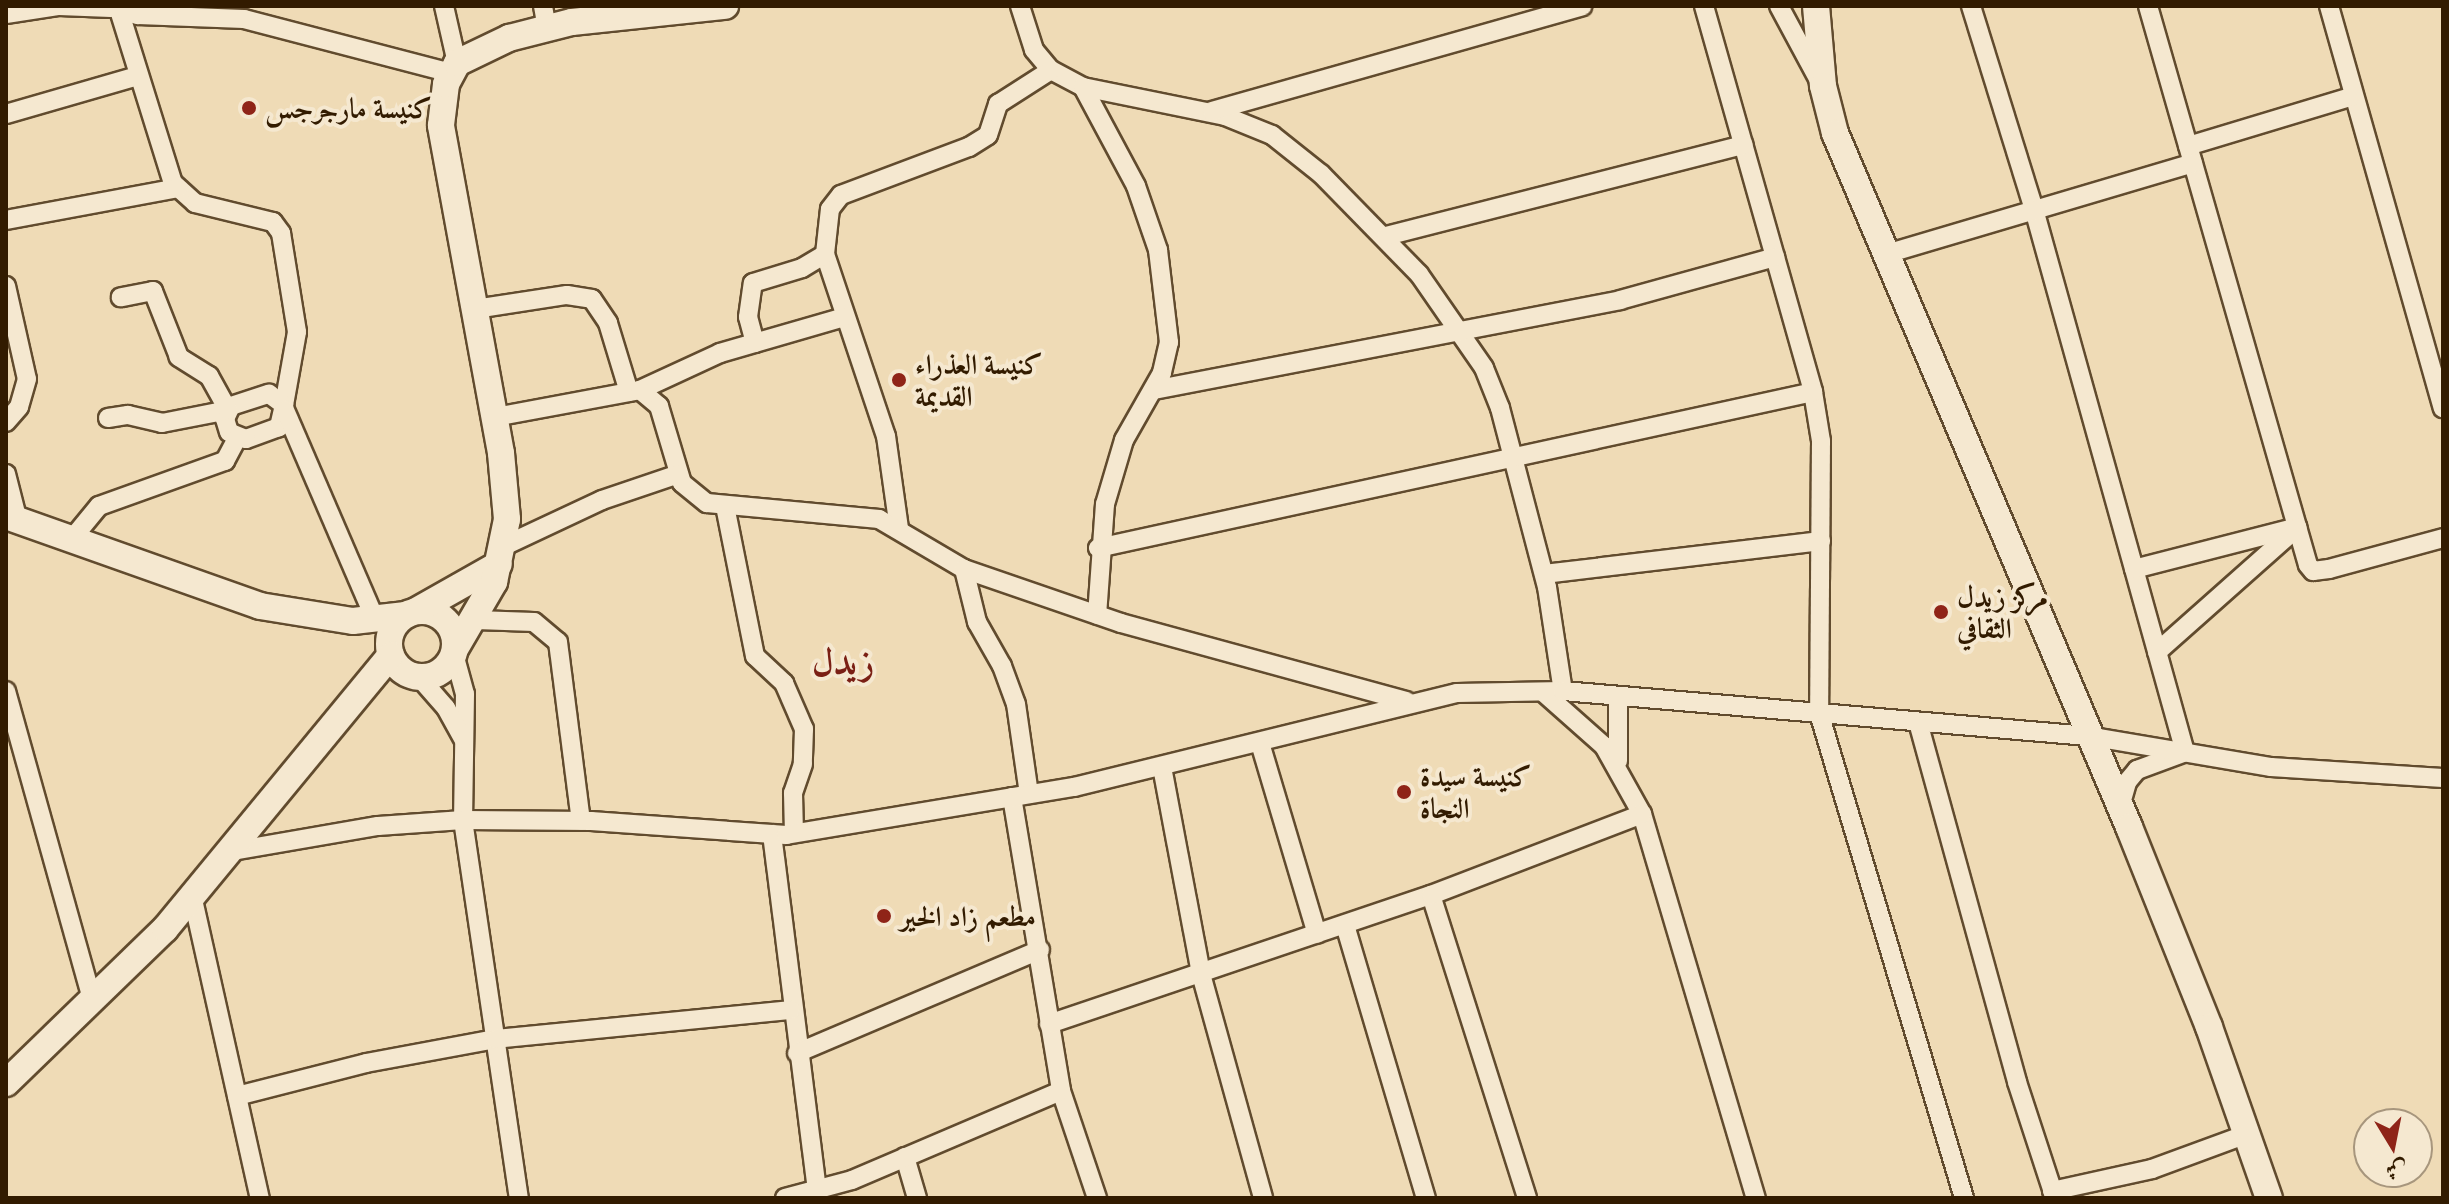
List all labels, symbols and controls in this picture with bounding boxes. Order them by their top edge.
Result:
place label: كنيسة مارجرجس [265,91,432,125]
marker: كنيسة مارجرجس [240,99,258,117]
place label: كنيسة العذراء القديمة [915,347,1043,413]
marker: كنيسة العذراء القديمة [890,371,908,389]
place label: مركز زيدل الثقافي [1957,579,2048,645]
marker: مركز زيدل الثقافي [1932,603,1950,621]
district label: زيدل [812,640,874,684]
place label: كنيسة سيدة النجاة [1420,759,1532,825]
marker: كنيسة سيدة النجاة [1395,783,1413,801]
place label: مطعم زاد الخير [900,899,1036,933]
marker: مطعم زاد الخير [875,907,893,925]
north arrow [2353,1108,2433,1188]
text: ش [2384,1154,2410,1186]

